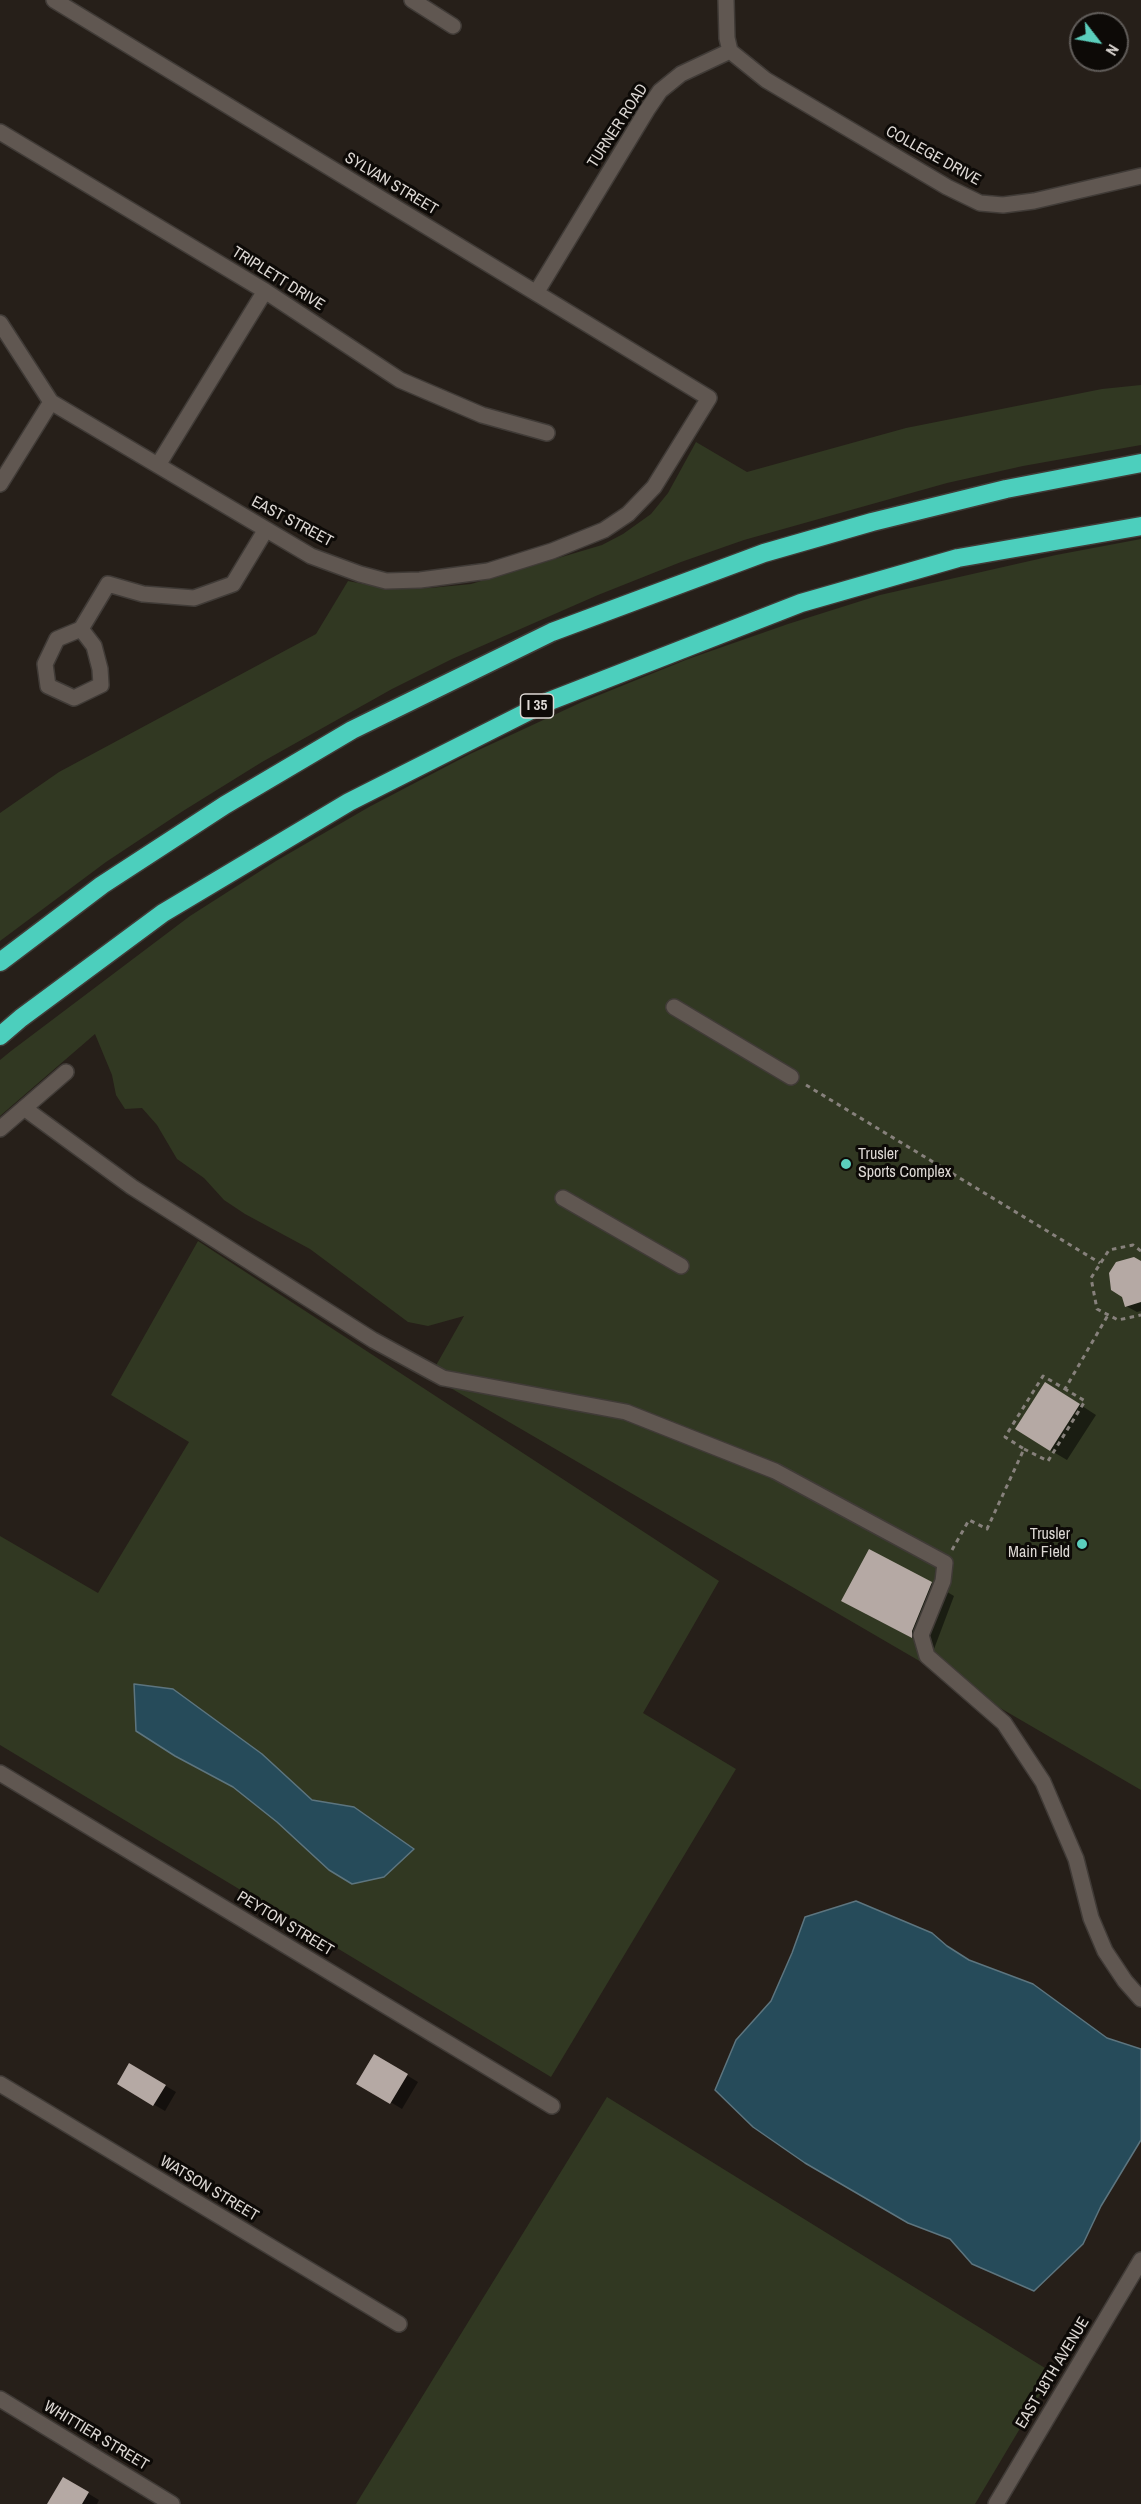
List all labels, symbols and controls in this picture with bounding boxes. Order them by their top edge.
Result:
north arrow [1069,12,1129,72]
text: N [1101,41,1125,60]
street label: TURNER ROAD [584,80,652,172]
street label: COLLEGE DRIVE [882,122,984,190]
street label: SYLVAN STREET [341,149,441,219]
street label: TRIPLETT DRIVE [228,243,328,315]
street label: EAST STREET [248,492,336,552]
road number: I 35 [520,694,554,718]
place label: Trusler Sports Complex [858,1145,951,1183]
marker: Trusler Sports Complex [839,1157,853,1171]
place label: Trusler Main Field [1008,1525,1070,1563]
marker: Trusler Main Field [1075,1537,1089,1551]
street label: PEYTON STREET [233,1888,337,1960]
street label: WATSON STREET [156,2152,262,2226]
street label: EAST 18TH AVENUE [1012,2314,1094,2432]
street label: WHITTIER STREET [40,2397,152,2475]

